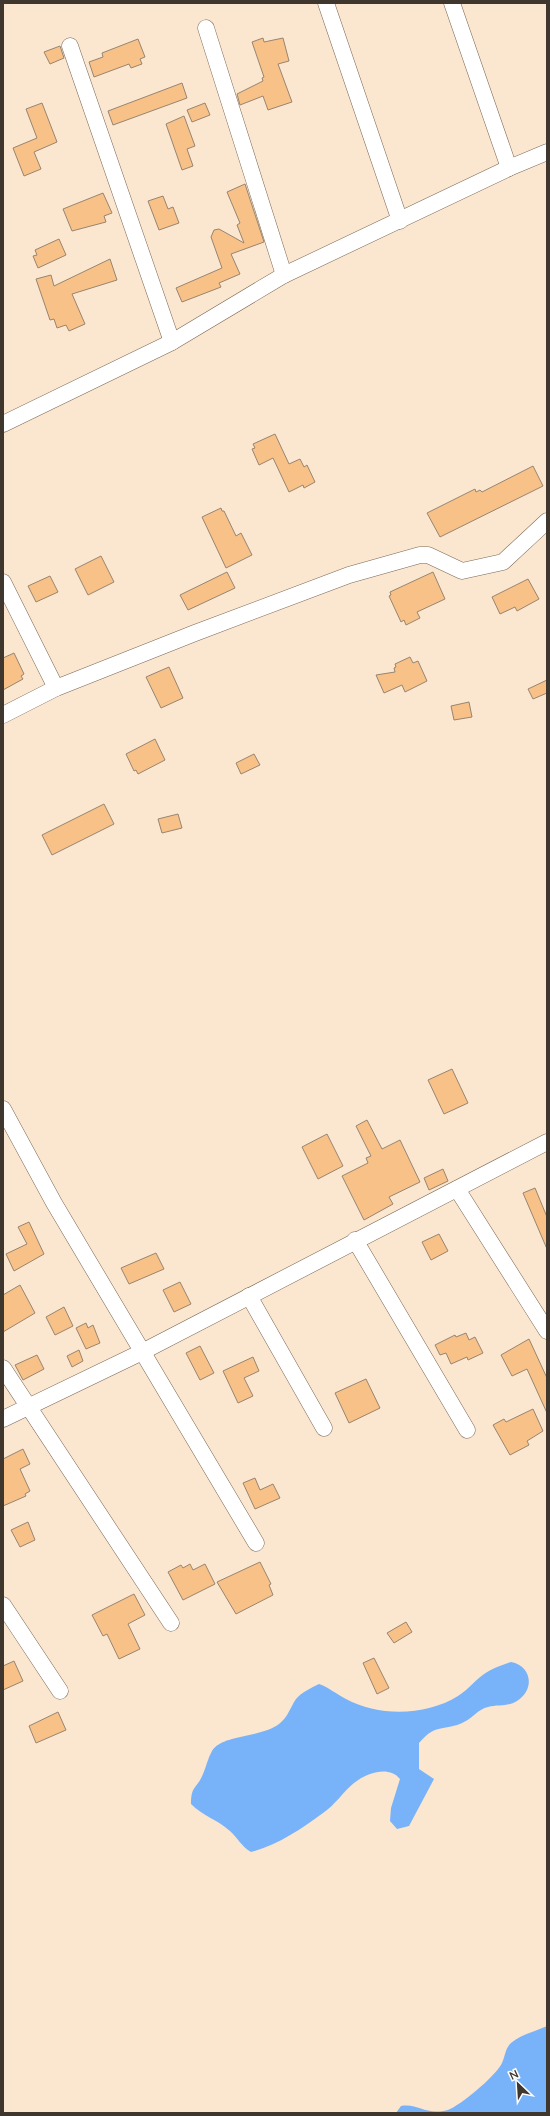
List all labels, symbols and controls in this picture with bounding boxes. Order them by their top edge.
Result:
north arrow [498,2064,538,2104]
text: N [507,2067,520,2082]

